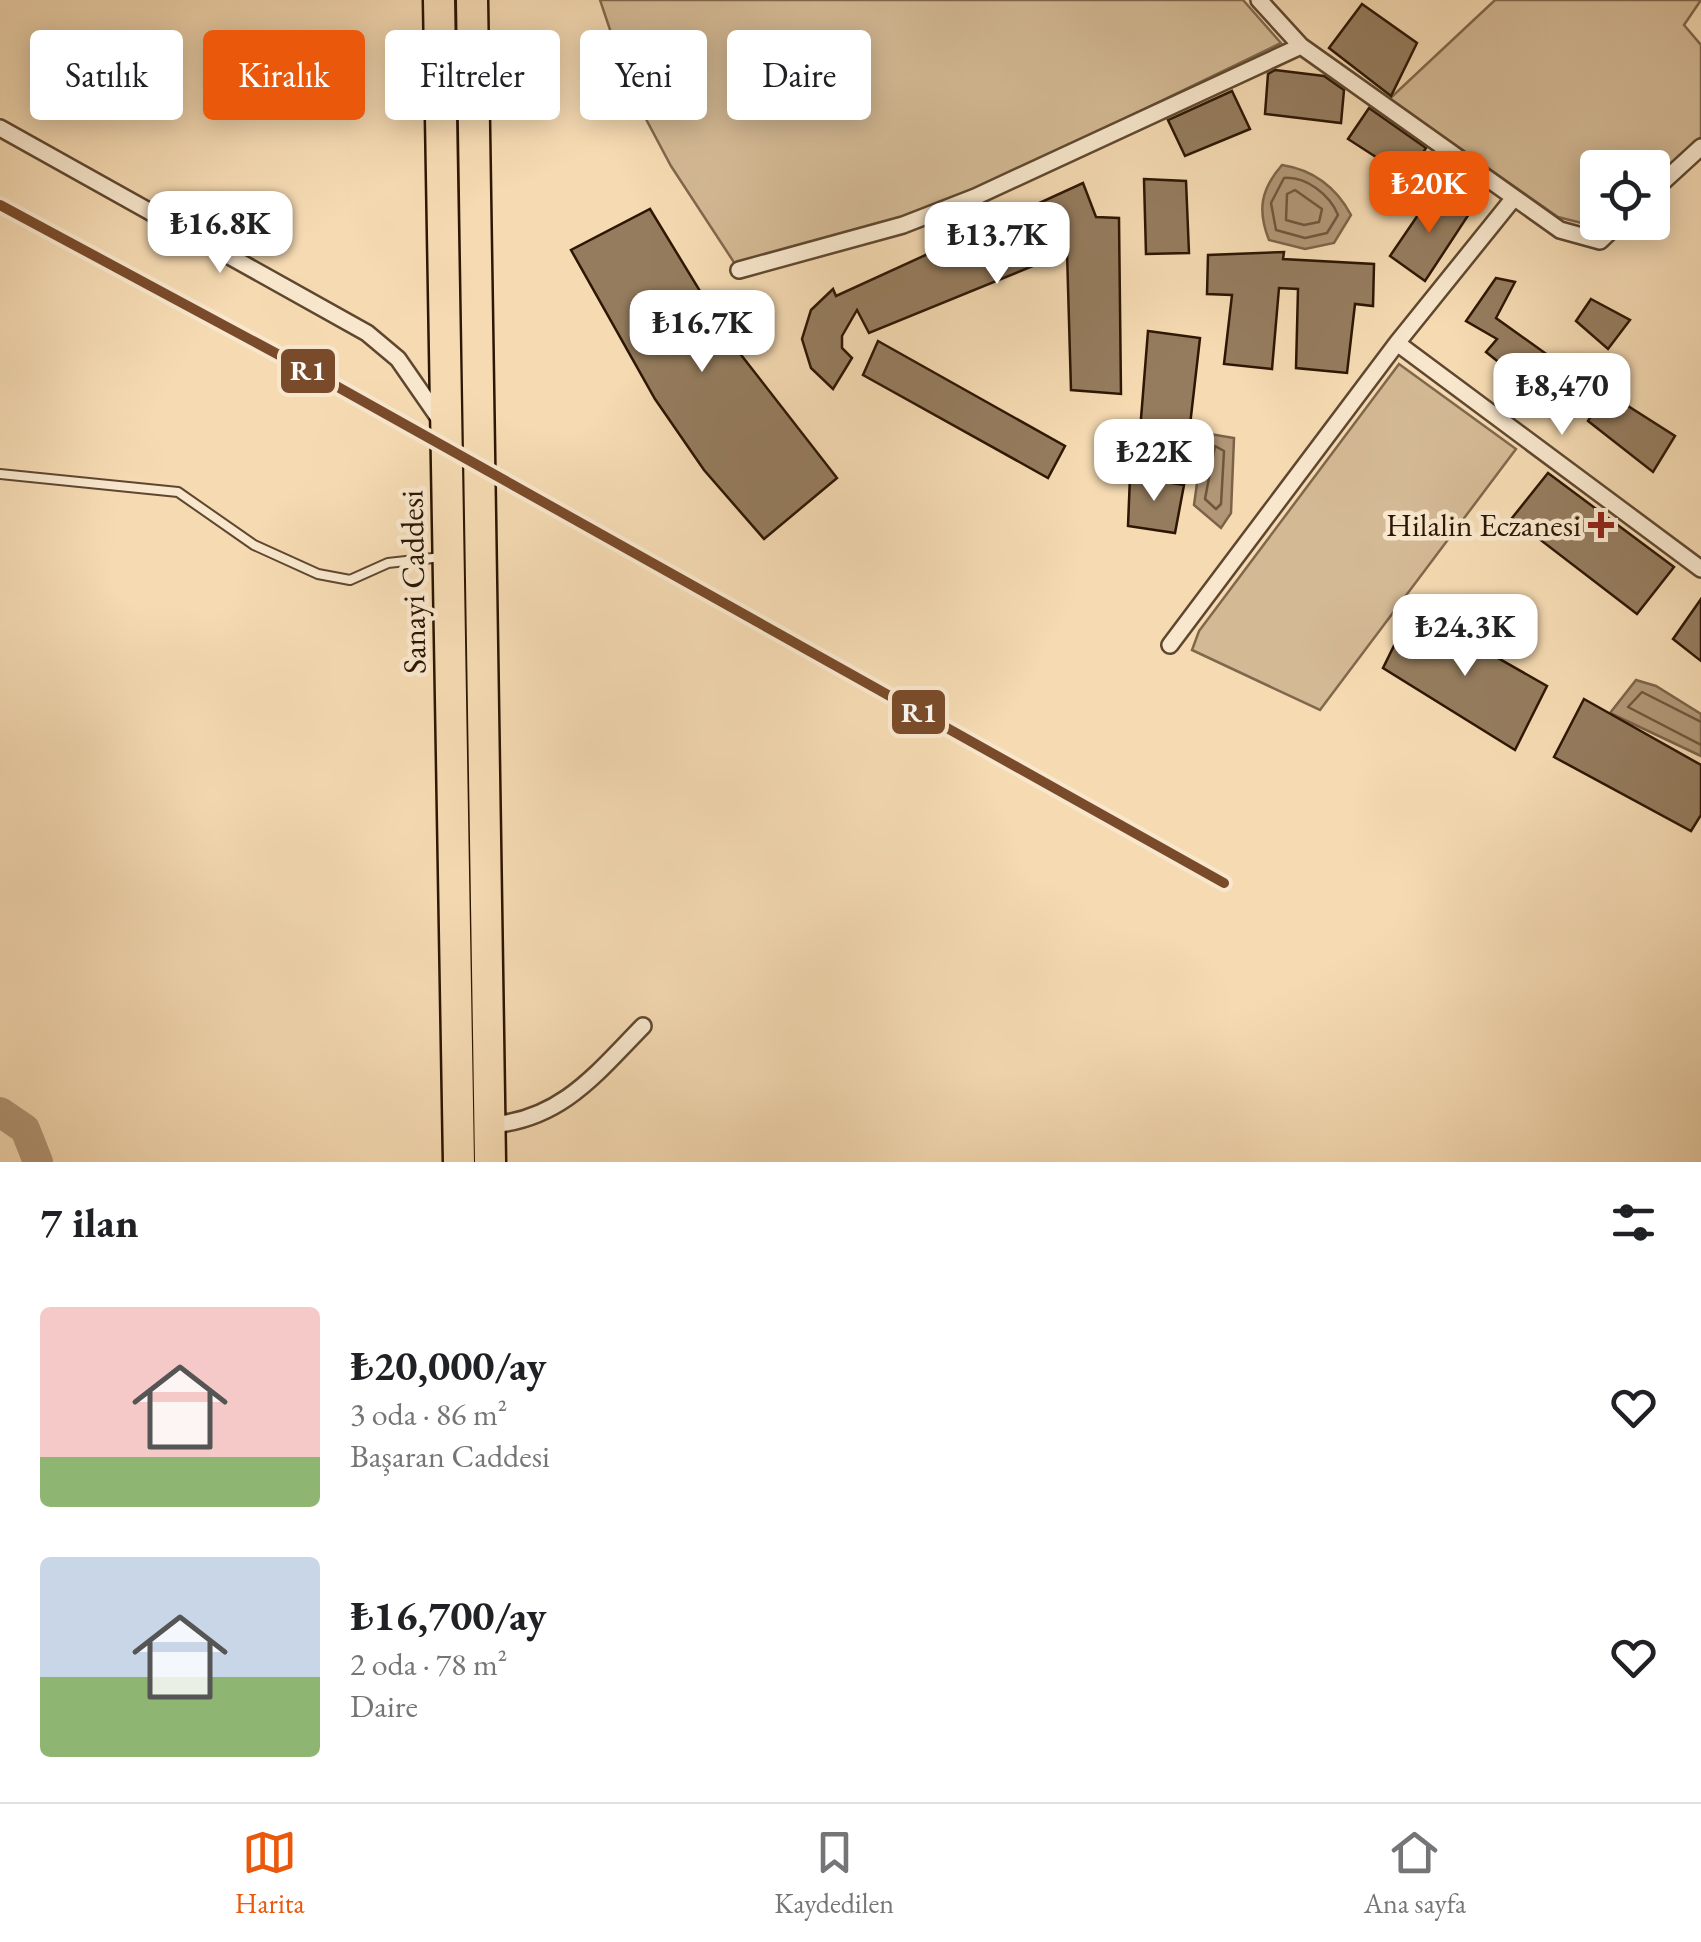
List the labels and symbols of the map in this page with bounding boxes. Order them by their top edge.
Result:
pin: ₺20K [1370,151,1488,236]
pin: ₺16.8K [139,191,301,276]
pin: ₺13.7K [916,202,1078,287]
pin: ₺16.7K [621,290,783,375]
line badge: R1 [279,347,337,395]
text: R1 [290,352,326,388]
pin: ₺8,470 [1481,353,1643,438]
pin: ₺22K [1095,419,1213,504]
street label: Sanayi Caddesi [390,490,436,674]
place label: Hilalin Eczanesi [1386,504,1581,546]
marker: Hilalin Eczanesi [1590,514,1612,536]
pin: ₺24.3K [1384,594,1546,679]
line badge: R1 [890,688,947,736]
text: R1 [901,694,937,730]

